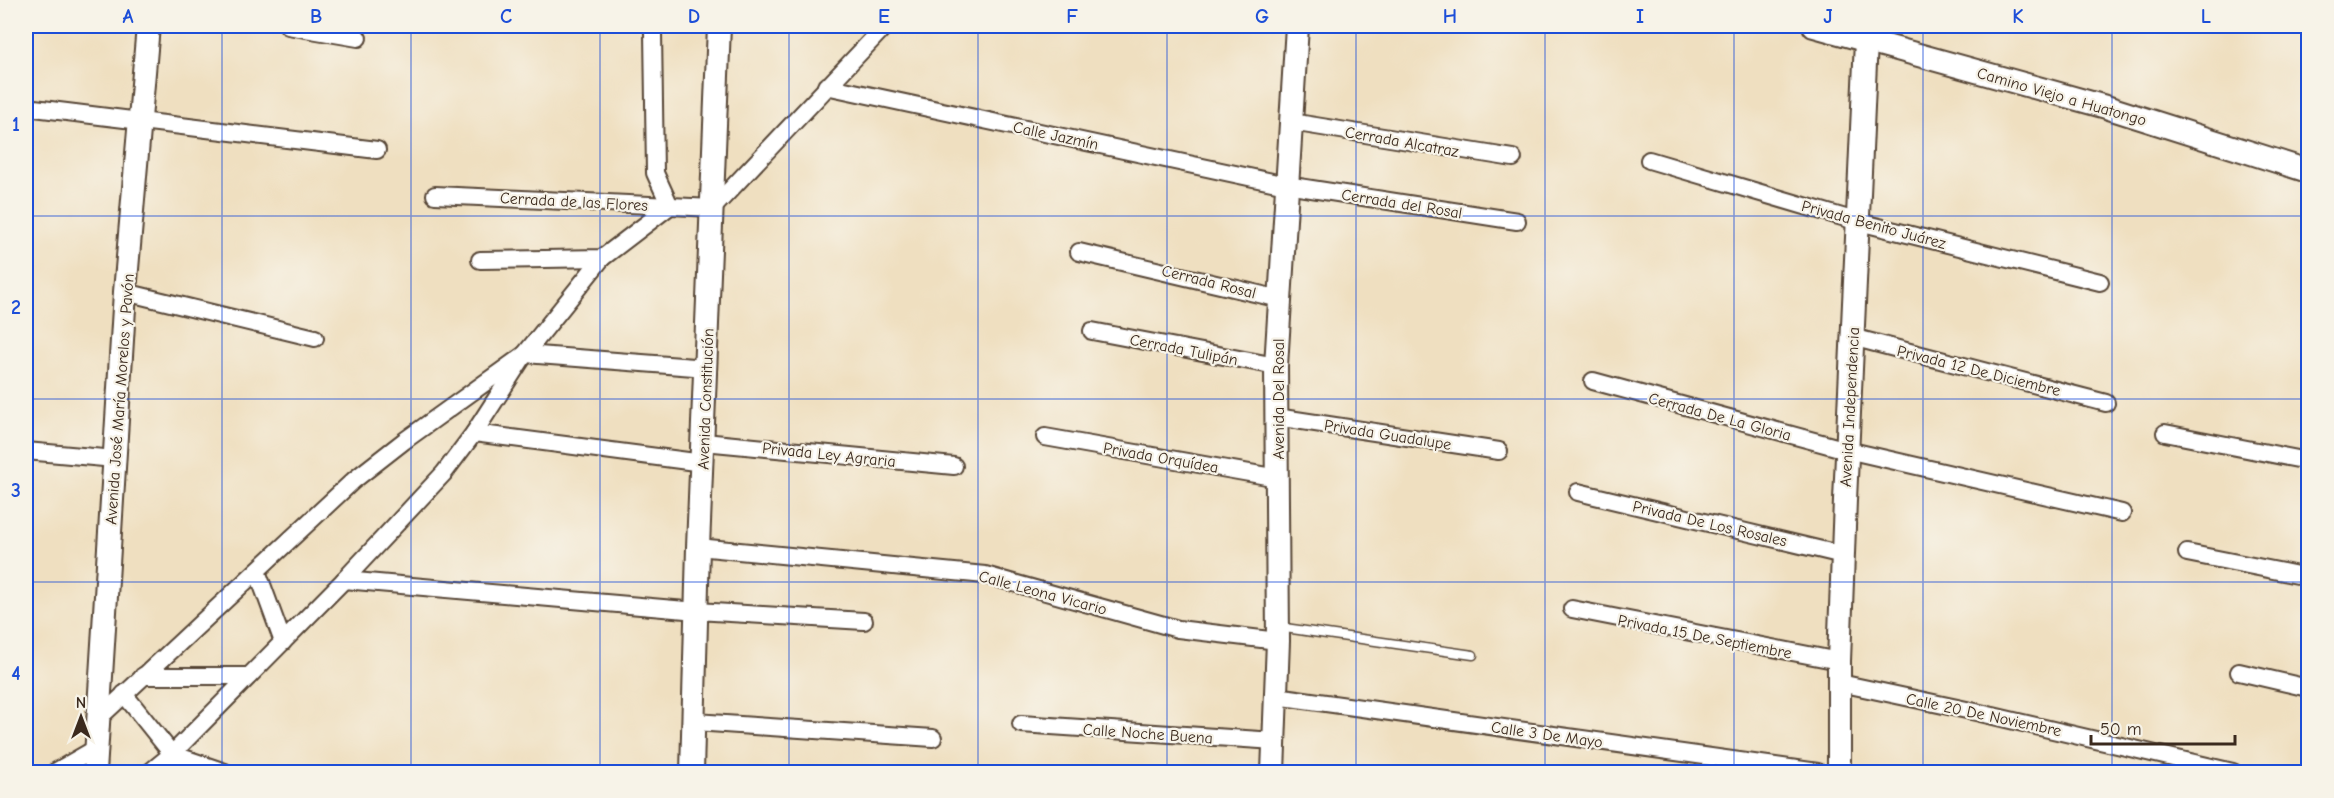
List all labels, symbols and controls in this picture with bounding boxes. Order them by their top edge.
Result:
text: A [122,5,134,28]
text: B [310,5,322,28]
text: C [500,5,512,28]
text: D [688,5,700,28]
text: E [878,5,890,28]
text: F [1066,5,1078,28]
text: G [1255,5,1269,28]
text: H [1443,5,1457,28]
text: I [1636,5,1644,28]
text: J [1823,5,1833,28]
text: K [2012,5,2024,28]
text: L [2201,5,2211,28]
street label: Camino Viejo a Huatongo [1975,64,2149,130]
text: 1 [12,113,20,136]
street label: Calle Jazmín [1012,118,1100,154]
street label: Cerrada Alcatraz [1344,123,1460,161]
street label: Cerrada del Rosal [1340,186,1463,222]
street label: Cerrada de las Flores [500,189,649,215]
street label: Privada Benito Juárez [1800,197,1948,253]
street label: Cerrada Rosal [1160,262,1258,302]
street label: Avenida José María Morelos y Pavón [102,273,138,525]
text: 2 [11,296,21,319]
street label: Avenida Independencia [1837,327,1863,487]
street label: Avenida Constitución [695,328,717,470]
street label: Cerrada Tulipán [1128,331,1239,369]
street label: Avenida Del Rosal [1270,338,1288,460]
street label: Privada 12 De Diciembre [1895,342,2062,400]
street label: Cerrada De La Gloria [1646,389,1793,445]
street label: Privada Guadalupe [1323,416,1453,454]
street label: Privada Ley Agraria [761,439,897,471]
street label: Privada Orquídea [1102,439,1220,477]
text: 3 [11,479,21,502]
street label: Privada De Los Rosales [1631,497,1789,551]
street label: Calle Leona Vicario [977,567,1109,619]
street label: Privada 15 De Septiembre [1616,611,1793,663]
text: 4 [11,662,21,685]
north arrow [51,687,111,747]
street label: Calle 20 De Noviembre [1904,690,2063,740]
text: N [76,694,86,712]
scale bar [2091,708,2235,746]
street label: Calle 3 De Mayo [1490,718,1604,752]
text: 50 m [2100,719,2142,740]
street label: Calle Noche Buena [1082,720,1214,748]

